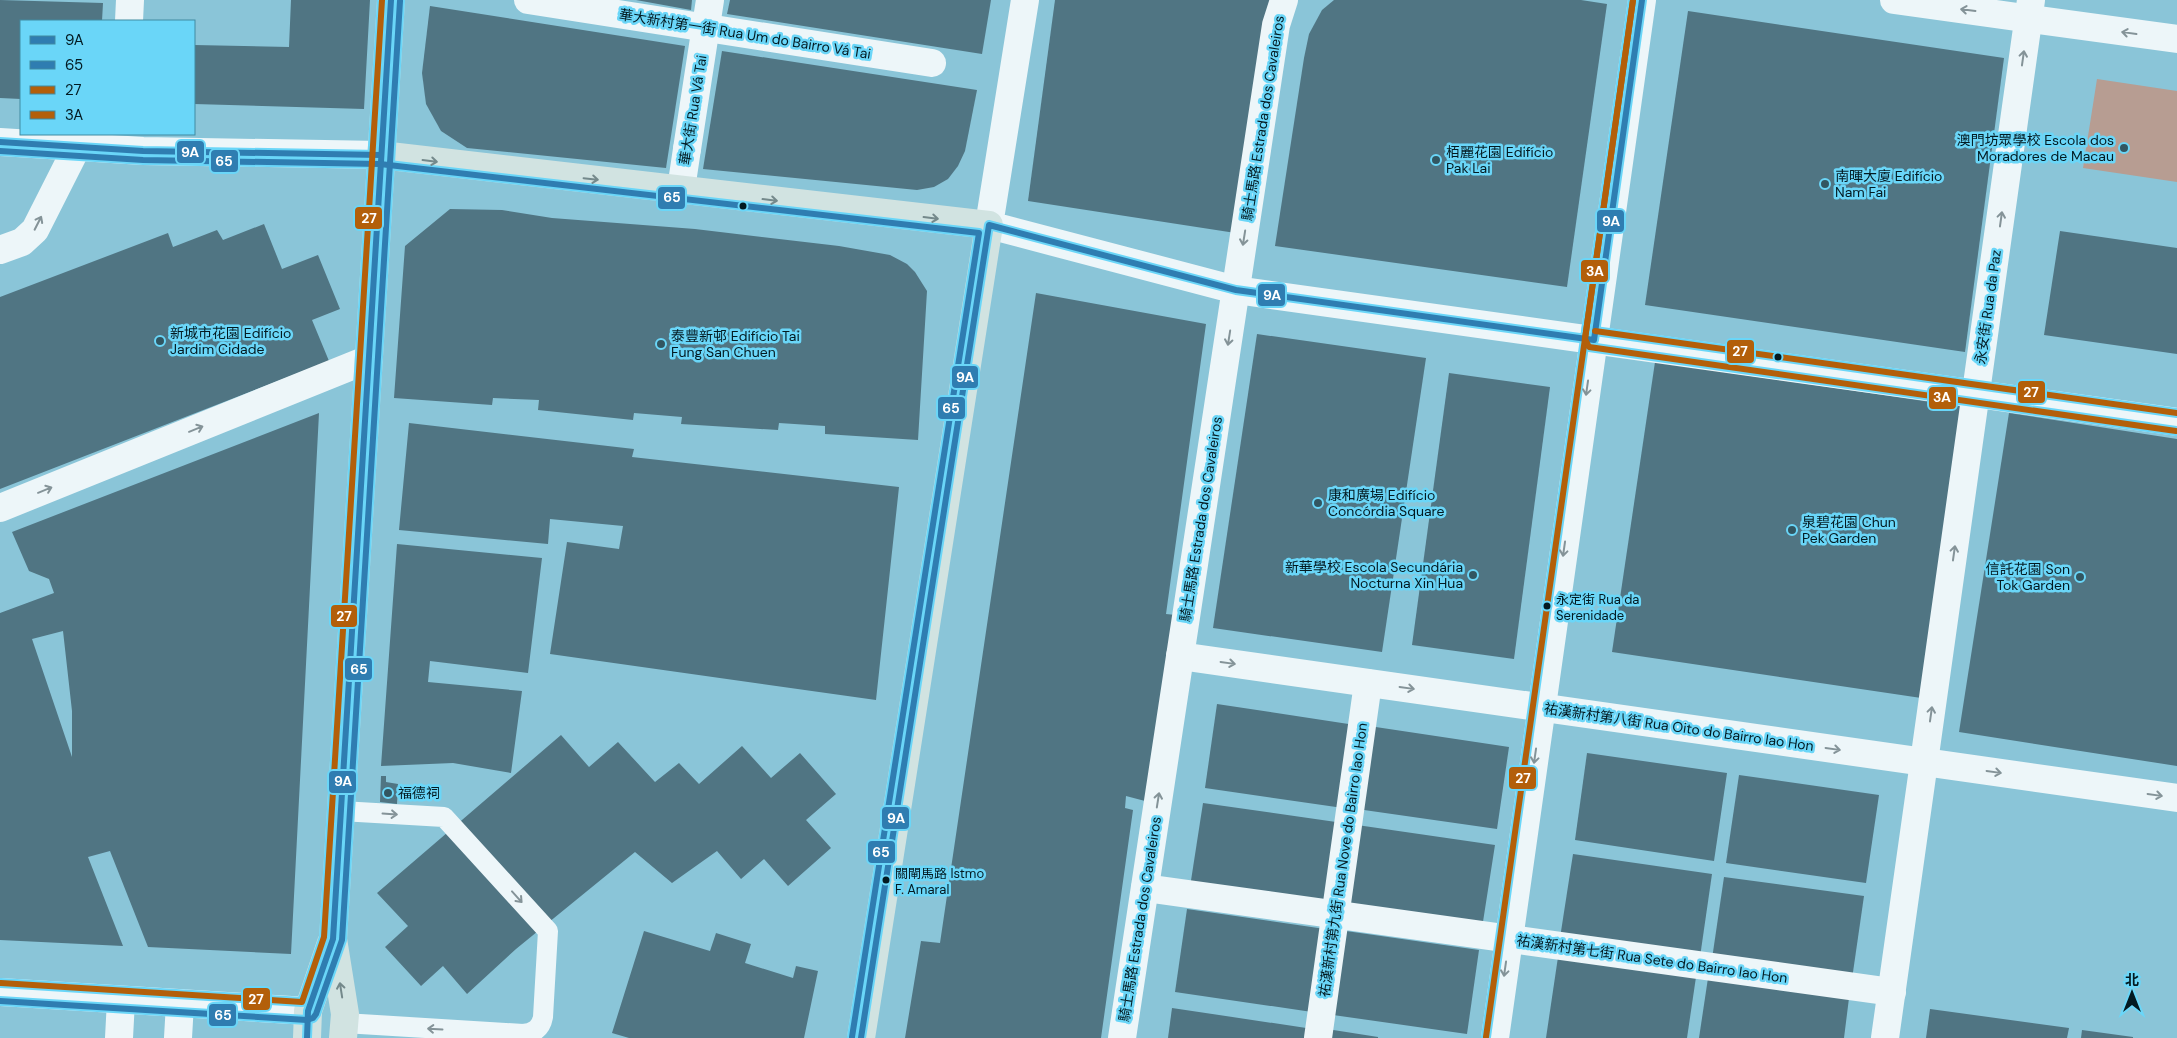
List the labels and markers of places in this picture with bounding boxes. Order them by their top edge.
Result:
place label: 澳門坊眾學校 Escola dos Moradores de Macau [1956,131,2114,165]
marker: 澳門坊眾學校 Escola dos Moradores de Macau [2118,142,2130,154]
place label: 栢麗花園 Edifício Pak Lai [1446,143,1553,177]
marker: 栢麗花園 Edifício Pak Lai [1430,154,1442,166]
place label: 南暉大廈 Edifício Nam Fai [1835,167,1942,201]
marker: 南暉大廈 Edifício Nam Fai [1819,178,1831,190]
unlabelled marker [738,201,748,211]
place label: 新城市花園 Edifício Jardim Cidade [170,324,291,358]
place label: 泰豐新邨 Edifício Tai Fung San Chuen [671,327,800,361]
marker: 新城市花園 Edifício Jardim Cidade [154,335,166,347]
marker: 泰豐新邨 Edifício Tai Fung San Chuen [655,338,667,350]
unlabelled marker [1773,352,1783,362]
place label: 康和廣場 Edifício Concórdia Square [1328,486,1445,520]
marker: 康和廣場 Edifício Concórdia Square [1312,497,1324,509]
place label: 泉碧花園 Chun Pek Garden [1802,513,1896,547]
marker: 泉碧花園 Chun Pek Garden [1786,524,1798,536]
place label: 新華學校 Escola Secundária Nocturna Xin Hua [1285,558,1463,592]
place label: 信託花園 Son Tok Garden [1986,560,2070,594]
marker: 新華學校 Escola Secundária Nocturna Xin Hua [1467,569,1479,581]
marker: 信託花園 Son Tok Garden [2074,571,2086,583]
place label: 永定街 Rua da Serenidade [1556,591,1639,624]
marker: 永定街 Rua da Serenidade [1542,601,1552,611]
place label: 福德祠 [398,784,440,802]
marker: 福德祠 [382,787,394,799]
place label: 關閘馬路 Istmo F. Amaral [895,865,984,898]
marker: 關閘馬路 Istmo F. Amaral [881,875,891,885]

